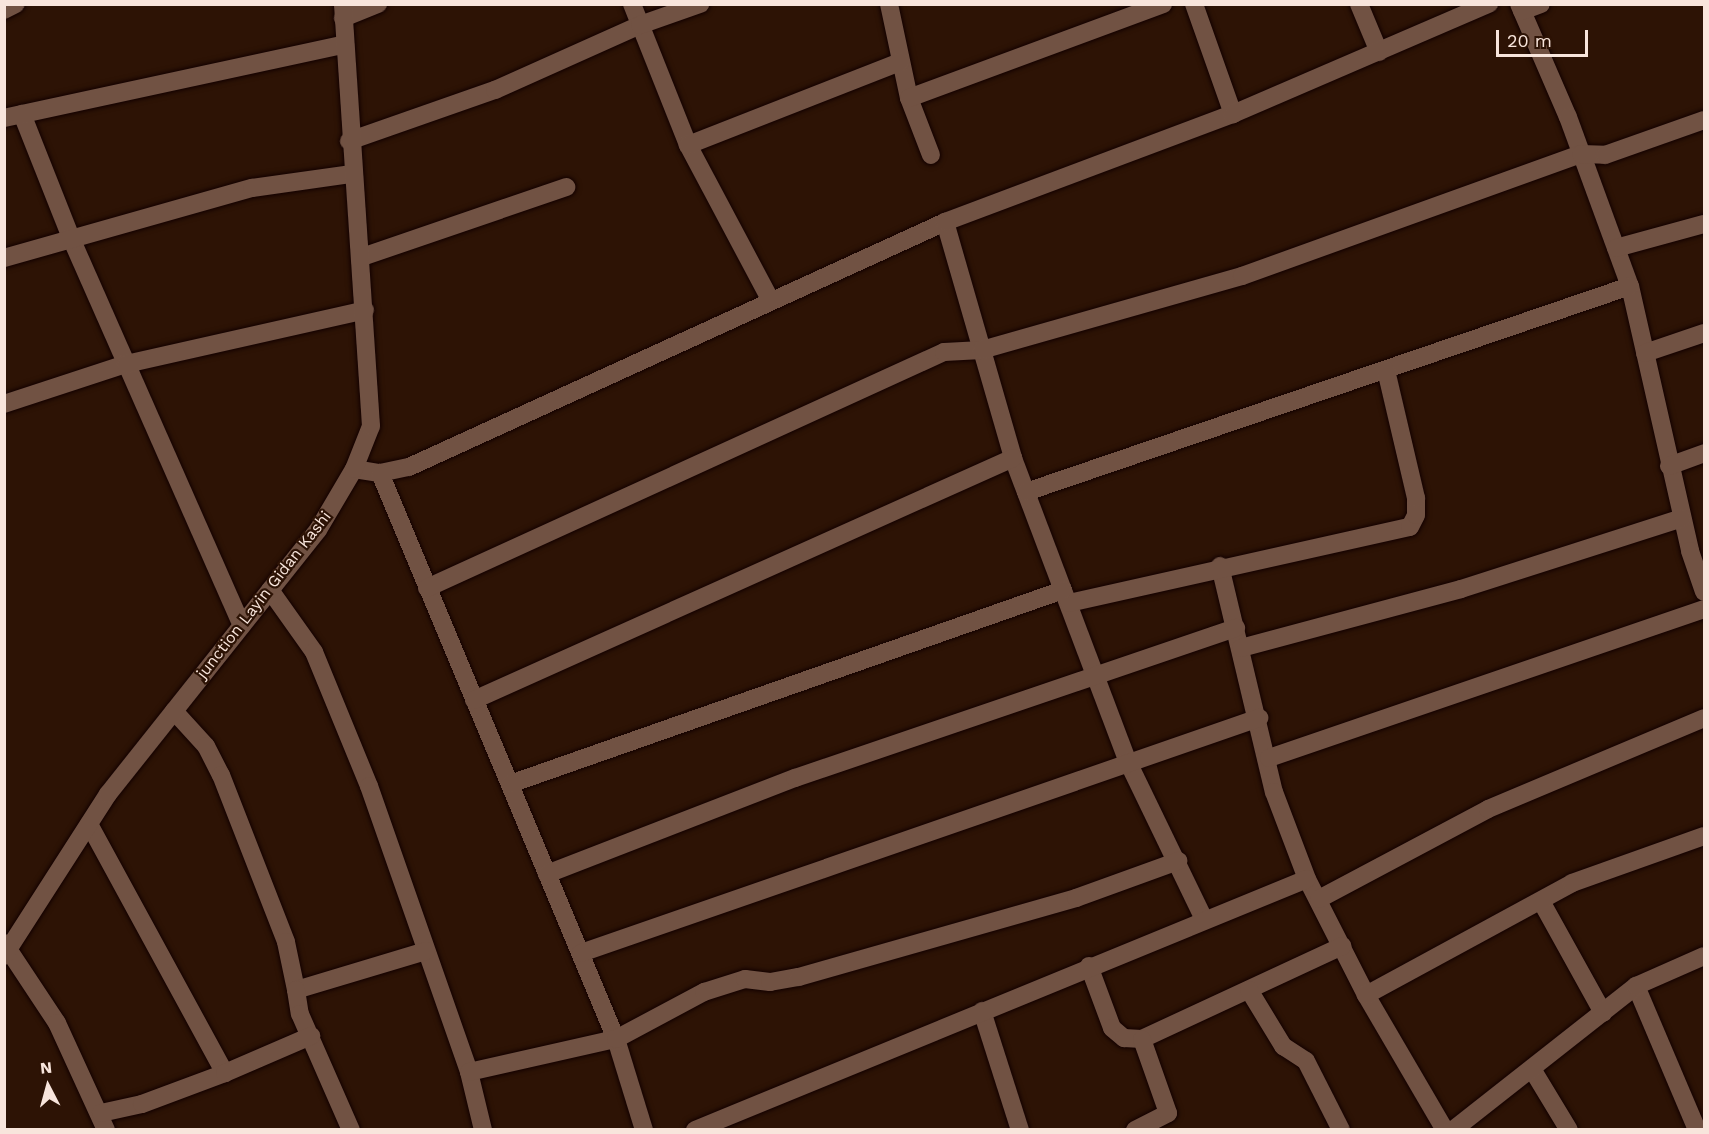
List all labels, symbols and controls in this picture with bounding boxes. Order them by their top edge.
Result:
scale bar [1499,18,1590,56]
text: 20 m [1507,30,1552,51]
street label: junction Layin Gidan Kashi [193,507,335,683]
north arrow [18,1056,78,1116]
text: N [39,1058,53,1078]

